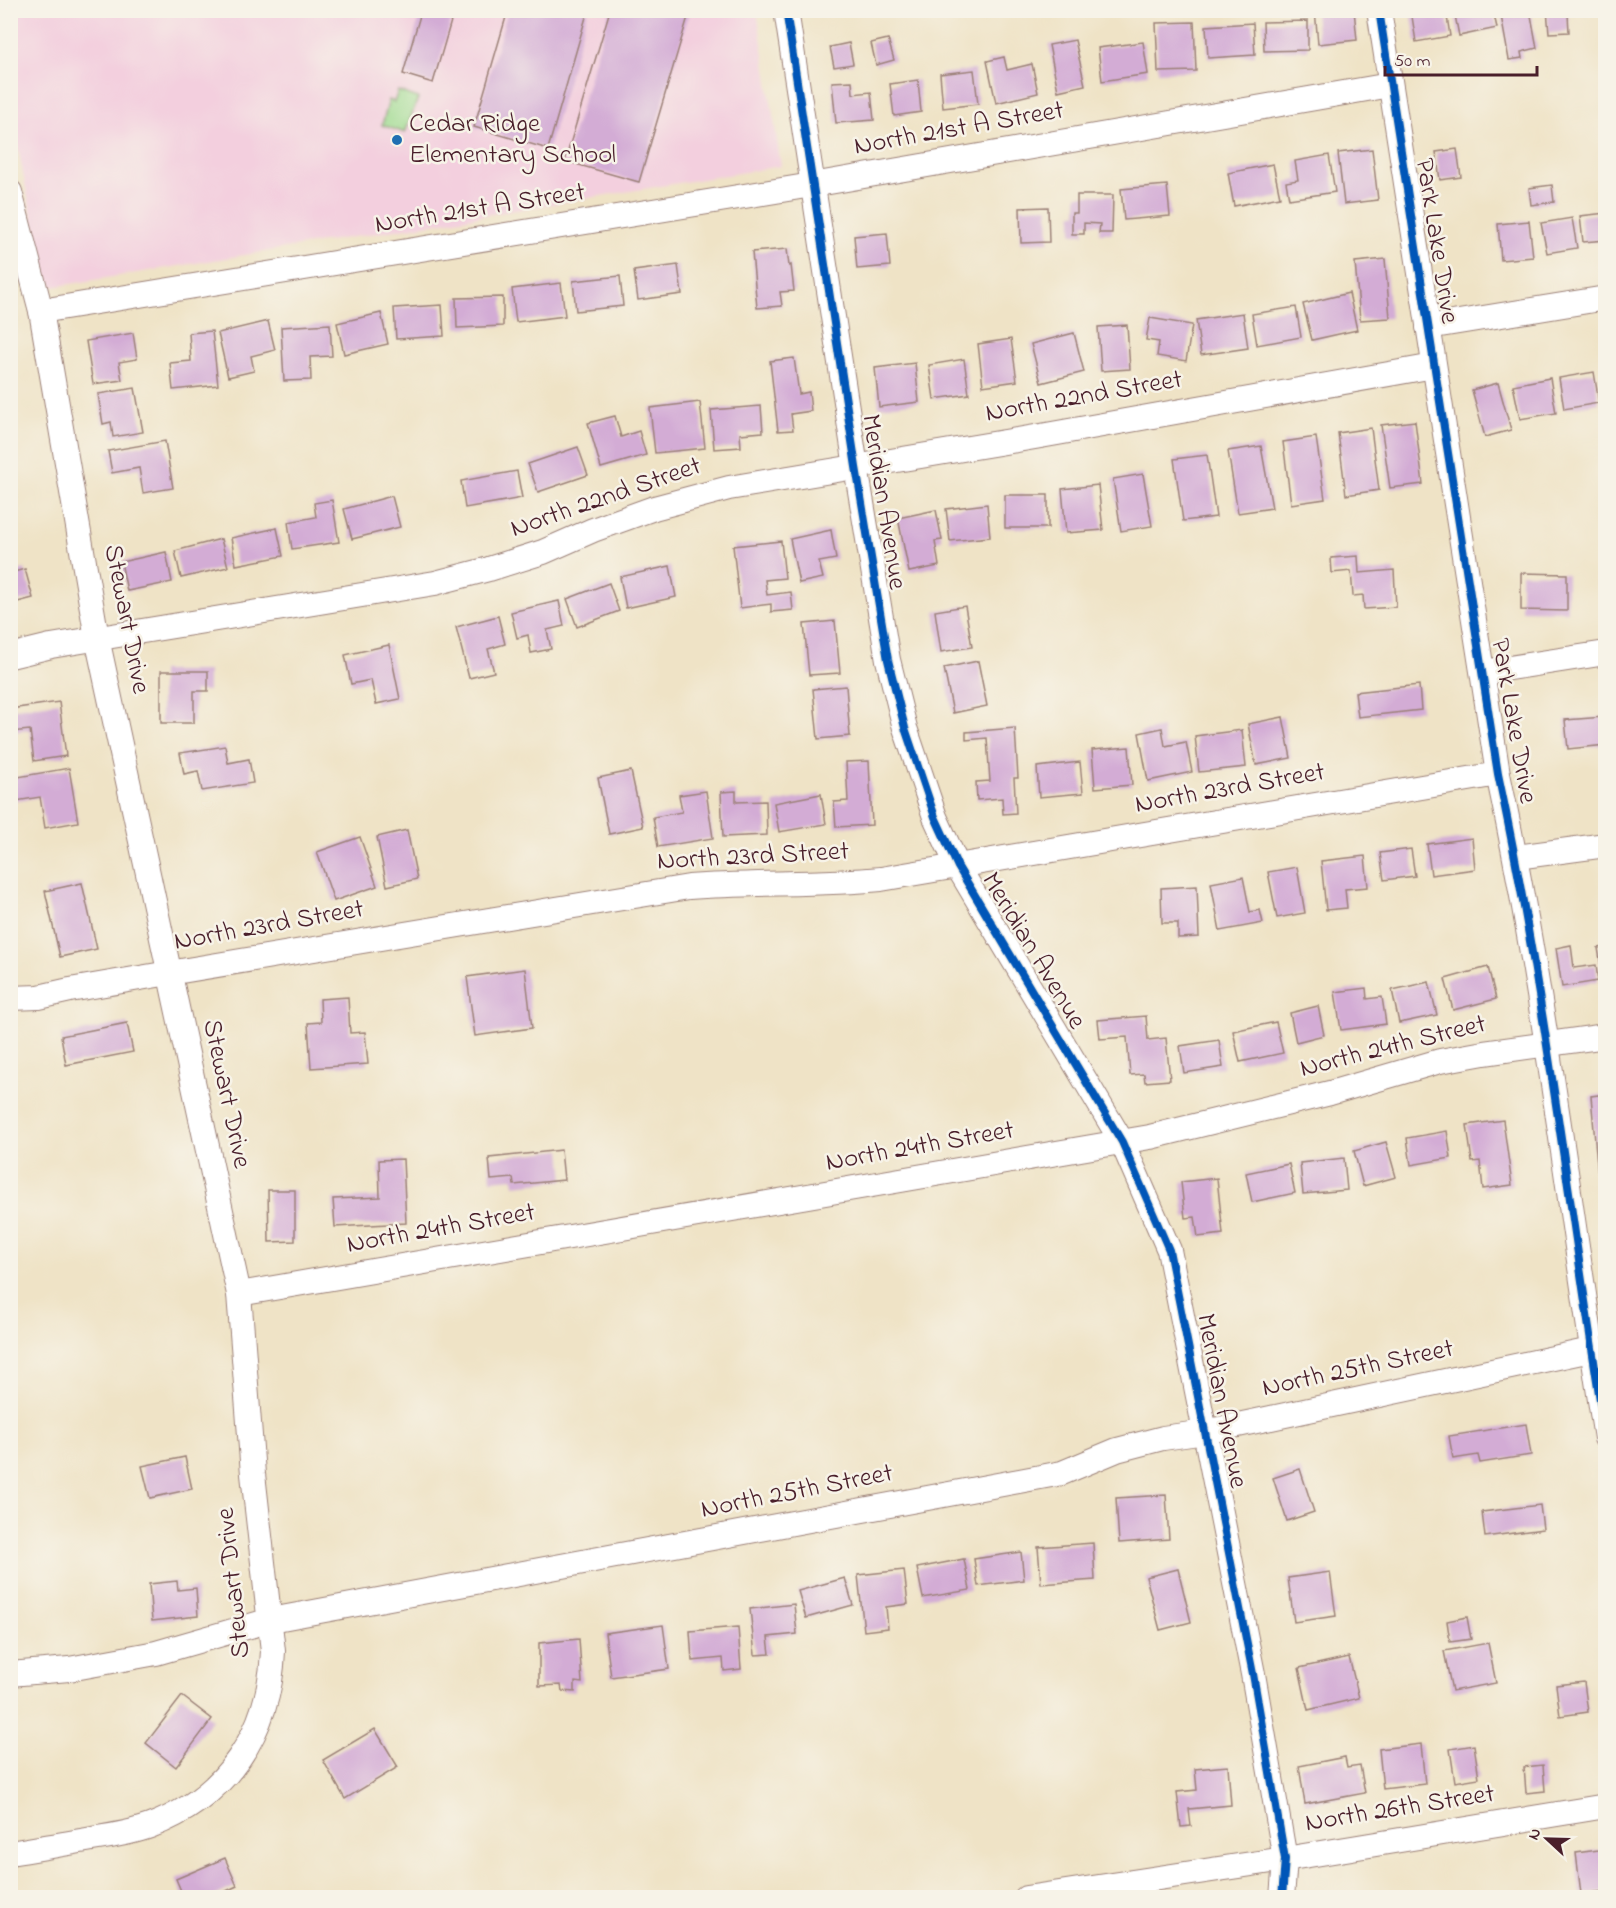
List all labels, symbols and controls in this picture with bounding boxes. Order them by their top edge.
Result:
scale bar [1385,39,1536,77]
text: 50 m [1394,49,1431,75]
street label: North 21st A Street [851,91,1067,167]
place label: Cedar Ridge Elementary School [409,105,616,175]
marker: Cedar Ridge Elementary School [390,133,404,147]
street label: Park Lake Drive [1404,155,1468,327]
street label: North 21st A Street [372,173,588,245]
street label: North 22nd Street [982,360,1186,434]
street label: Meridian Avenue [850,411,916,593]
street label: North 22nd Street [505,447,707,549]
street label: Stewart Drive [92,541,160,698]
street label: Park Lake Drive [1479,635,1547,808]
street label: North 23rd Street [1132,753,1328,825]
street label: North 23rd Street [656,832,850,882]
street label: Meridian Avenue [971,865,1096,1038]
street label: North 23rd Street [171,890,367,962]
street label: North 24th Street [1296,1005,1490,1089]
street label: Stewart Drive [191,1016,261,1173]
street label: North 24th Street [823,1111,1017,1183]
street label: North 24th Street [344,1193,538,1265]
street label: Meridian Avenue [1185,1310,1257,1493]
street label: North 25th Street [1259,1330,1457,1408]
street label: North 25th Street [698,1454,896,1530]
street label: Stewart Drive [207,1505,261,1660]
street label: North 26th Street [1302,1775,1498,1843]
north arrow [1517,1809,1577,1869]
text: N [1522,1824,1548,1844]

